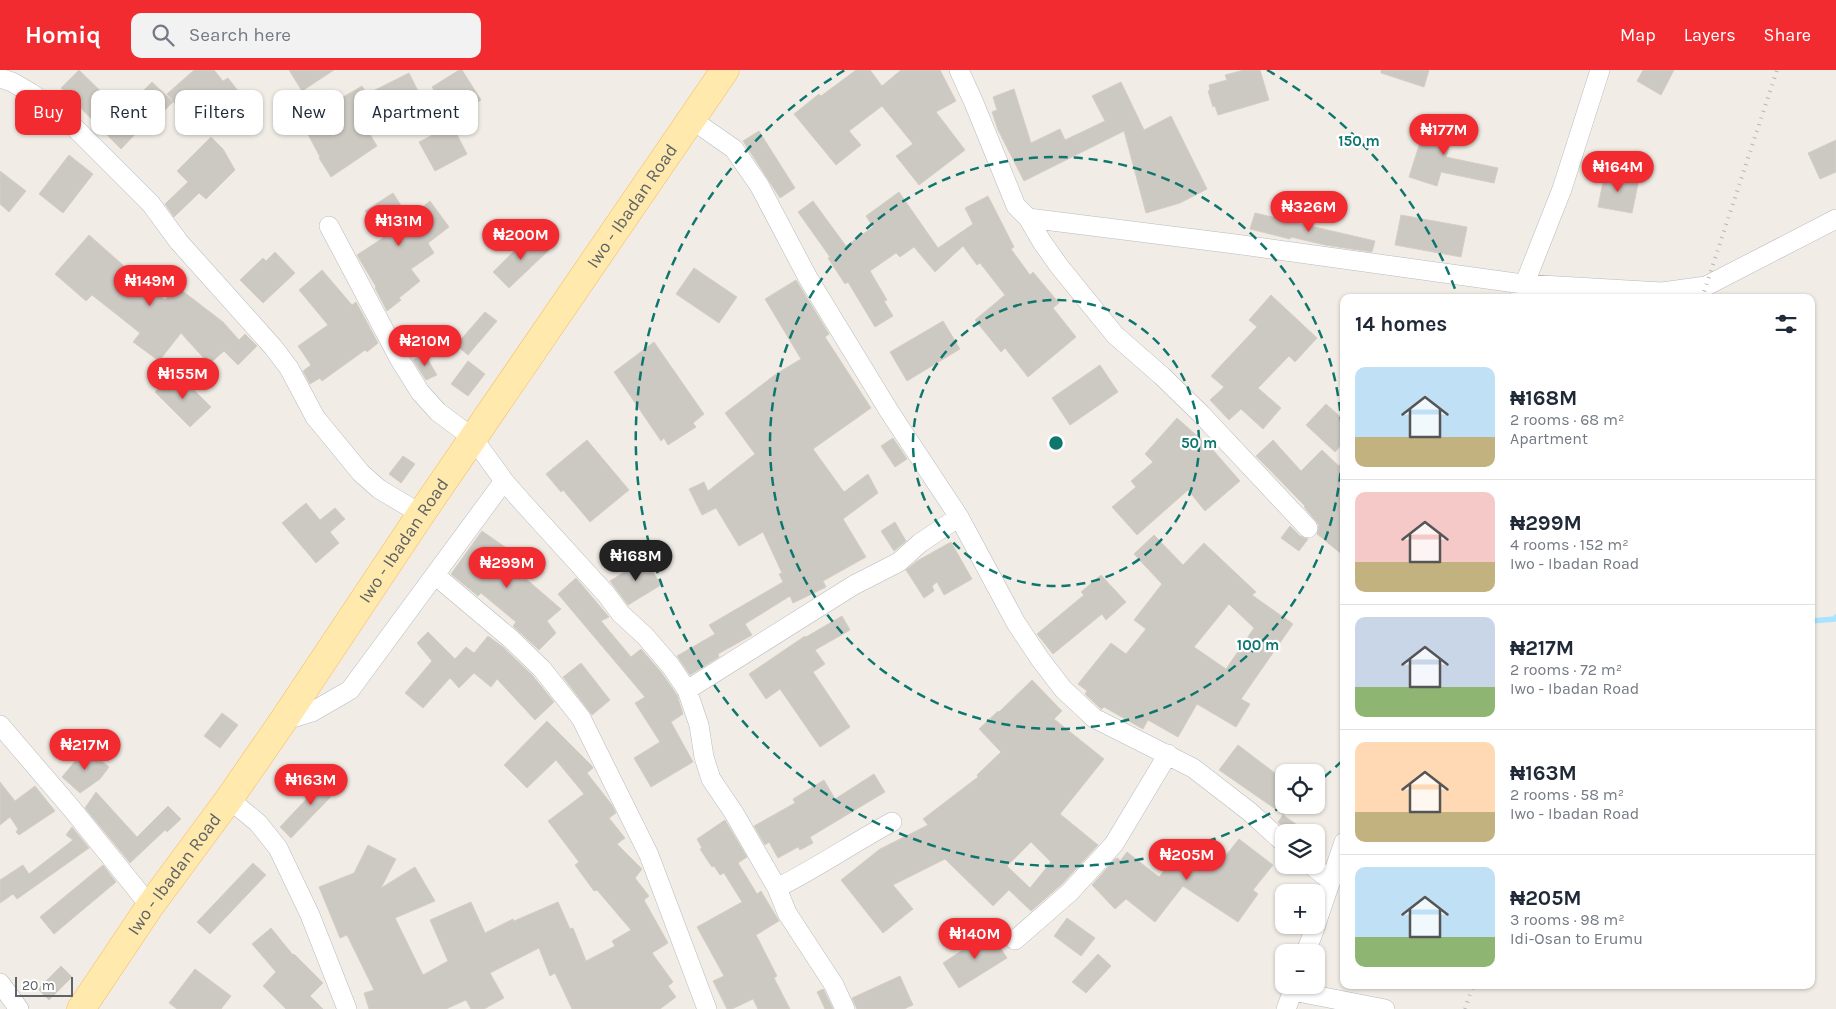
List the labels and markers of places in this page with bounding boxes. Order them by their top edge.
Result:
pin: ₦177M [1409,114,1479,156]
pin: ₦164M [1583,150,1653,193]
pin: ₦326M [1274,190,1344,233]
pin: ₦131M [364,204,434,247]
pin: ₦200M [486,218,556,261]
pin: ₦149M [115,264,185,307]
pin: ₦210M [390,324,460,367]
pin: ₦155M [148,358,218,400]
centre of rings [1047,434,1065,452]
pin: ₦168M [601,540,671,582]
pin: ₦299M [472,546,542,589]
pin: ₦217M [50,728,120,771]
pin: ₦163M [276,764,346,806]
pin: ₦205M [1152,838,1222,881]
pin: ₦140M [940,918,1010,960]

